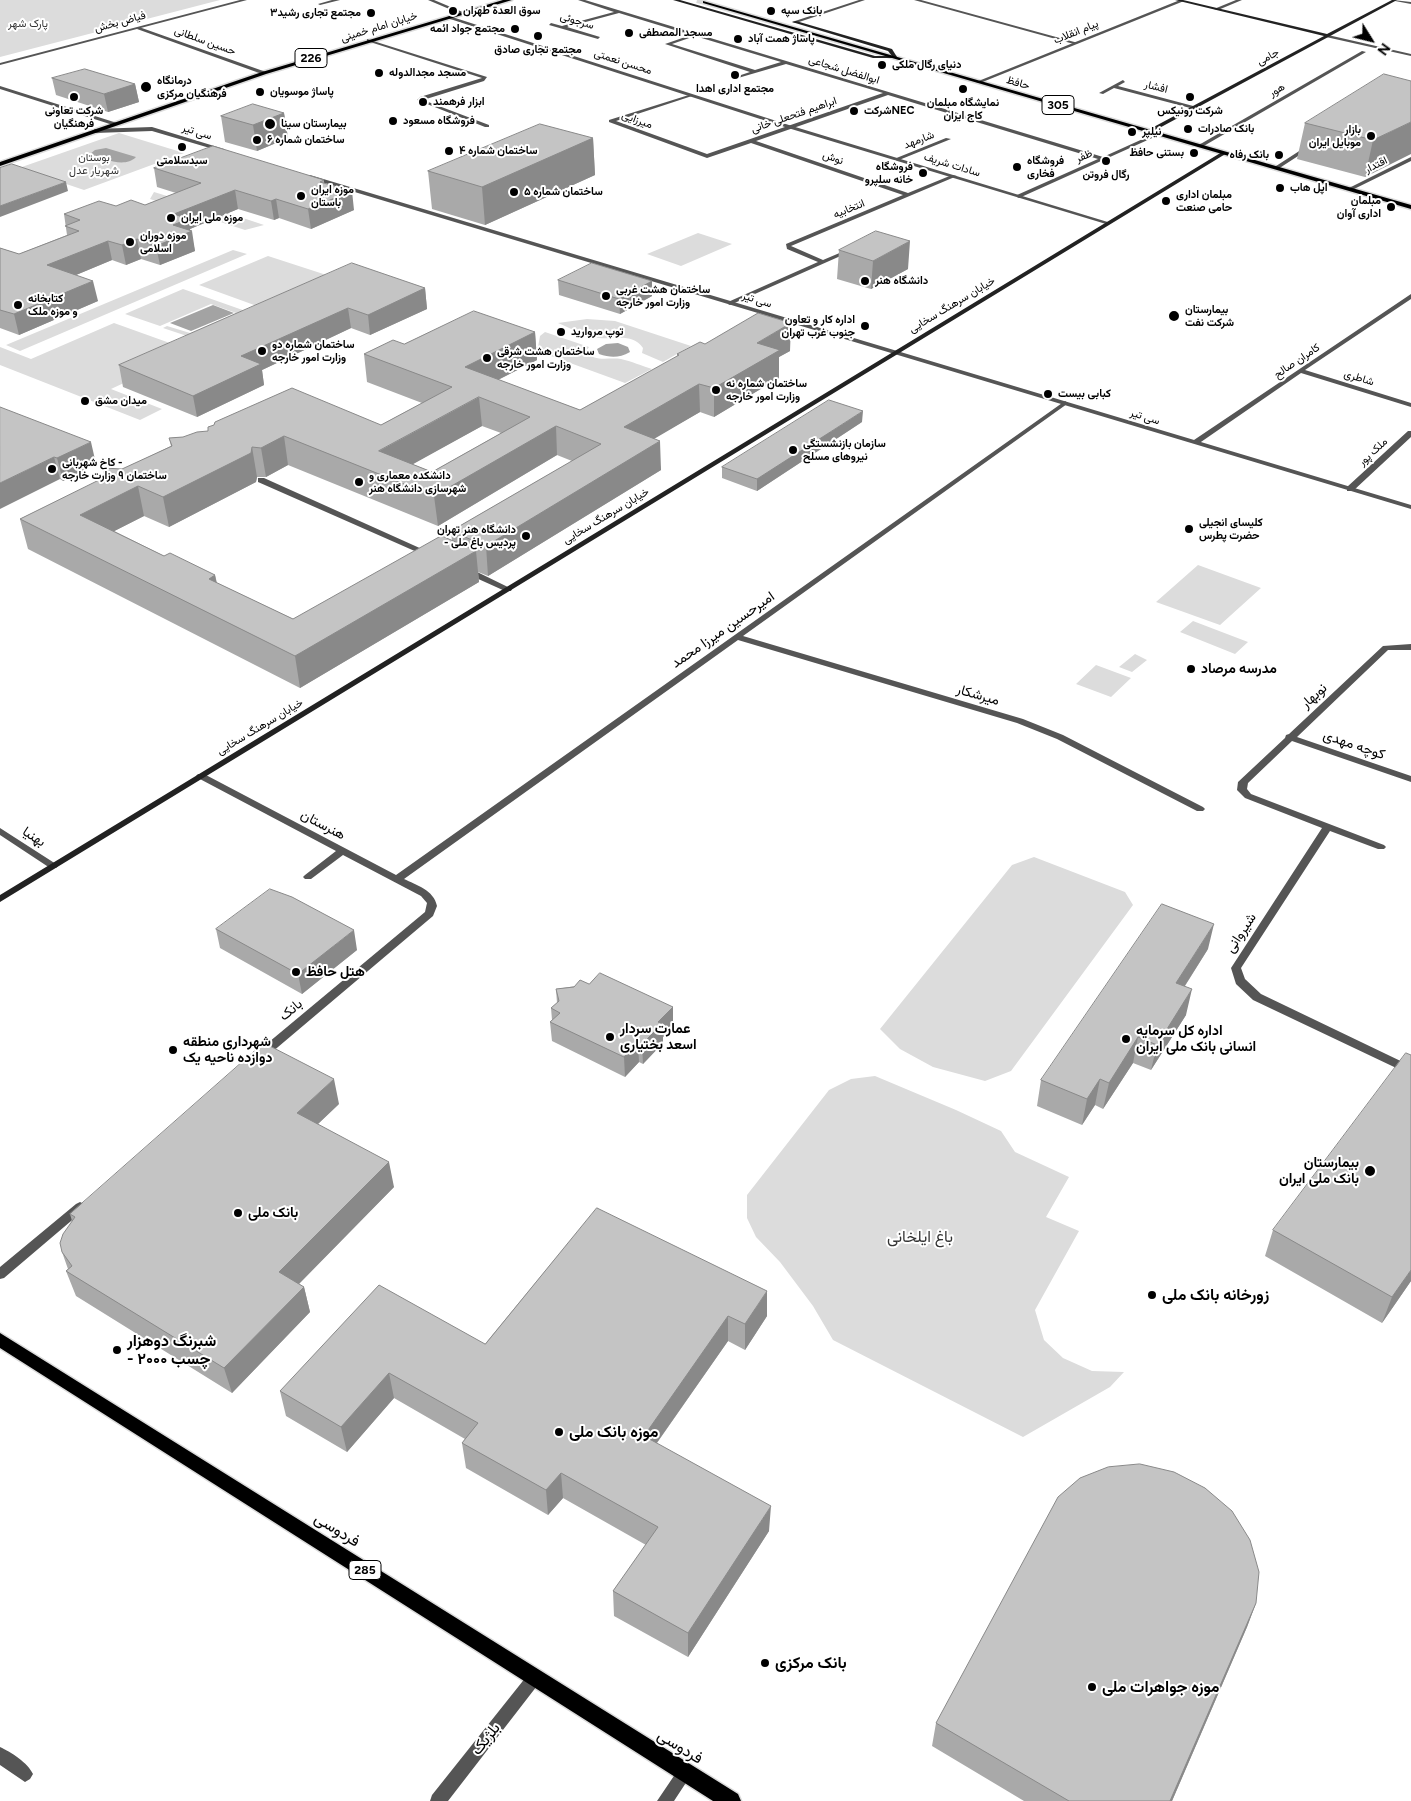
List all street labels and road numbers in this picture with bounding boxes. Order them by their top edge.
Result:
street label: فیاض بخش [93,9,147,35]
street label: خیابان امام خمینی [339,9,419,45]
street label: سرجوئی [558,10,596,32]
street label: پیام انقلاب [1052,17,1100,47]
street label: حسین سلطانی [172,24,238,58]
street label: محسن نعمتی [592,46,654,78]
street label: جامی [1255,46,1281,68]
road number: 226 [295,48,327,68]
street label: ابوالفضل شجاعی [807,53,881,87]
street label: حافظ [1005,73,1031,93]
street label: افشار [1143,78,1169,96]
street label: هور [1267,80,1287,100]
street label: ابراهیم فتحعلی خانی [749,94,839,136]
road number: 305 [1042,96,1074,114]
street label: میرزایی [620,108,654,132]
street label: سی تیر [180,121,214,143]
street label: شارمهد [902,128,936,152]
street label: ظفر [1074,147,1094,165]
street label: نوش [821,148,845,168]
street label: سادات شریف [922,150,982,180]
street label: اقتدار [1362,154,1390,176]
street label: انتخابیه [831,197,867,221]
street label: خیابان سرهنگ سخایی [907,274,997,336]
street label: سی تیر [740,289,774,311]
street label: کامران صالح [1271,341,1323,381]
street label: شاطری [1342,367,1376,389]
street label: سی تیر [1128,406,1162,428]
street label: ملک پور [1356,435,1390,469]
street label: خیابان سرهنگ سخایی [561,485,651,547]
street label: امیرحسین میرزا محمد [668,588,778,672]
street label: نوبهار [1297,680,1331,712]
street label: میرشکار [955,681,1001,709]
street label: خیابان سرهنگ سخایی [215,696,305,758]
street label: کوچه مهدی [1321,727,1387,763]
street label: هنرستان [298,806,348,844]
street label: بهنیا [19,823,49,851]
street label: شیروانی [1222,910,1260,956]
street label: بانک [276,996,306,1024]
street label: فردوسی [311,1509,363,1551]
road number: 285 [349,1560,381,1580]
street label: بلژیک [467,1719,505,1759]
street label: فردوسی [654,1726,706,1768]

